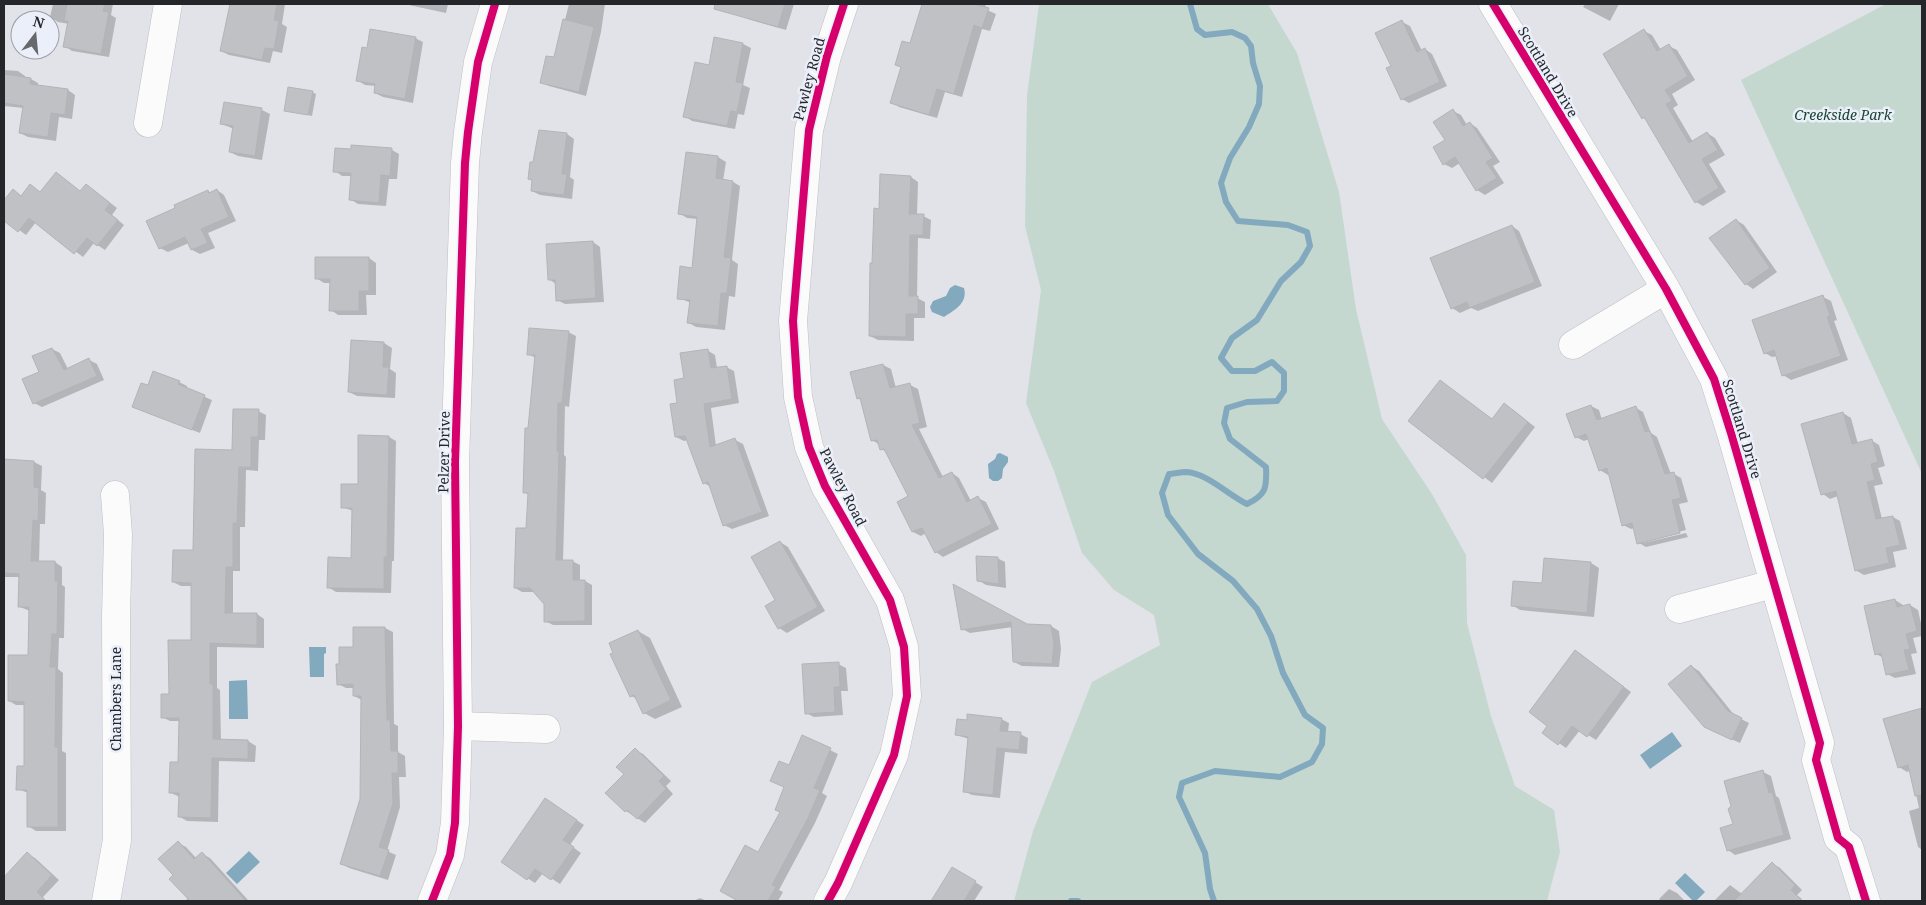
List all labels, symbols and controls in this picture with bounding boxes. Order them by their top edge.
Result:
north arrow [10,10,60,60]
text: N [31,11,47,33]
street label: Scottland Drive [1514,23,1583,121]
street label: Pawley Road [788,35,829,123]
park label: Creekside Park [1794,105,1893,124]
street label: Scottland Drive [1718,377,1767,481]
street label: Pelzer Drive [433,411,454,493]
street label: Pawley Road [816,444,872,530]
street label: Chambers Lane [106,647,125,751]

